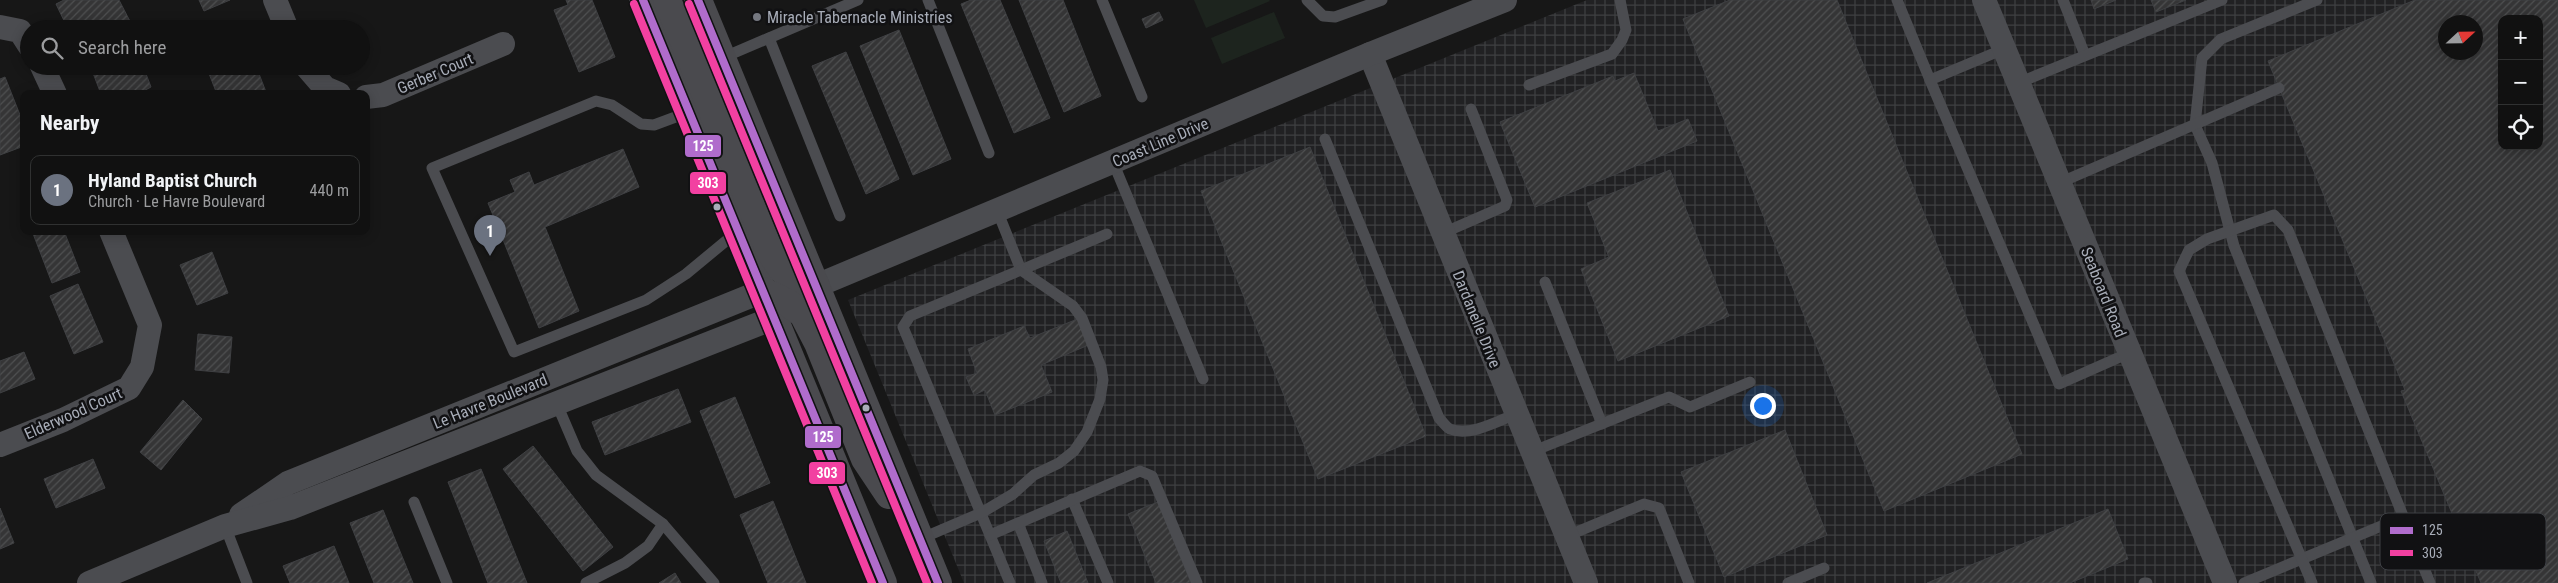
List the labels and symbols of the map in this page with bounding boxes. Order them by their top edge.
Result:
place label: Miracle Tabernacle Ministries [767,8,952,27]
marker: Miracle Tabernacle Ministries [751,11,763,23]
north arrow [2438,15,2483,60]
street label: Gerber Court [394,49,476,98]
street label: Coast Line Drive [1109,114,1211,171]
line badge: 125 [684,134,722,158]
text: 125 [692,138,714,154]
line badge: 303 [689,171,727,195]
text: 303 [697,175,719,191]
unlabelled marker [712,202,722,212]
pin: 1 [474,215,506,256]
street label: Seaboard Road [2077,244,2130,340]
street label: Dardanelle Drive [1448,268,1505,370]
street label: Le Havre Boulevard [430,370,550,433]
street label: Elderwood Court [21,383,125,443]
your location [1750,393,1776,419]
unlabelled marker [861,403,871,413]
line badge: 125 [804,425,842,449]
text: 125 [812,429,834,445]
line badge: 303 [808,461,846,485]
text: 303 [816,465,838,481]
legend [2380,513,2546,570]
text: 125 [2422,522,2443,538]
text: 303 [2422,545,2443,561]

